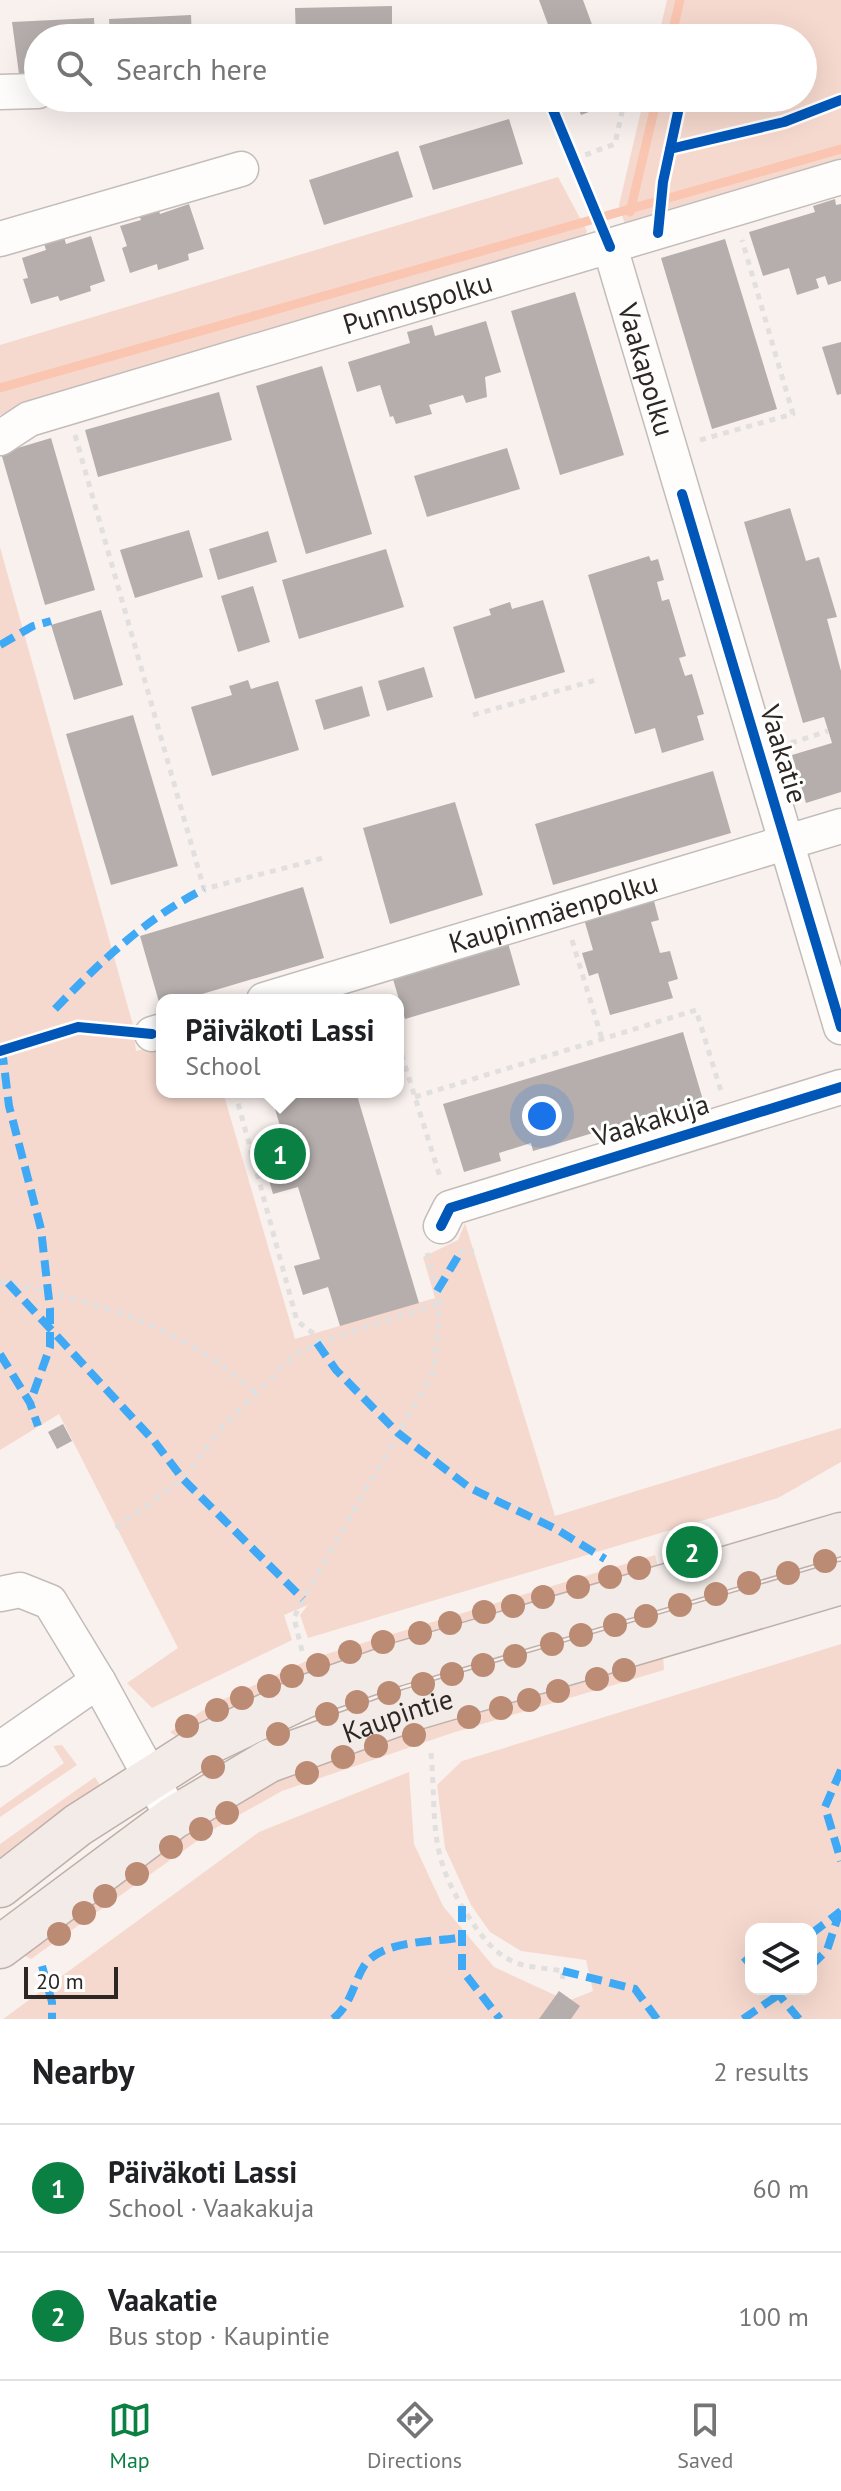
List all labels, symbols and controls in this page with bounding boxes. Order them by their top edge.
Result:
search box [24,24,817,112]
icon: search [52,46,96,90]
text: Search here [116,49,267,88]
street label: Punnuspolku [338,263,496,343]
street label: Vaakapolku [609,298,684,440]
street label: Vaakatie [752,699,817,807]
street label: Kaupinmäenpolku [444,863,662,961]
popup [156,994,404,1098]
text: Päiväkoti Lassi [185,1010,375,1049]
text: School [185,1049,261,1082]
street label: Vaakakuja [587,1084,713,1155]
your location [522,1096,562,1136]
pin: 1 [254,1124,306,1184]
pin: 2 [666,1522,718,1582]
street label: Kaupintie [337,1679,457,1751]
map controls [745,1923,817,1995]
button: layers [745,1923,817,1995]
scale bar [24,1963,118,1999]
text: 20 m [36,1967,84,1995]
text: Nearby [32,2049,134,2093]
text: 2 results [714,2055,809,2088]
text: Päiväkoti Lassi [108,2152,297,2191]
text: 1 [51,2172,65,2205]
text: 60 m [753,2172,809,2205]
text: School · Vaakakuja [108,2191,314,2224]
text: Vaakatie [108,2280,218,2319]
text: 2 [51,2300,65,2333]
text: 100 m [738,2300,809,2333]
text: Bus stop · Kaupintie [108,2319,330,2352]
tab: Map [108,2398,152,2474]
tab: Directions [367,2398,462,2474]
tab: Saved [677,2398,733,2474]

